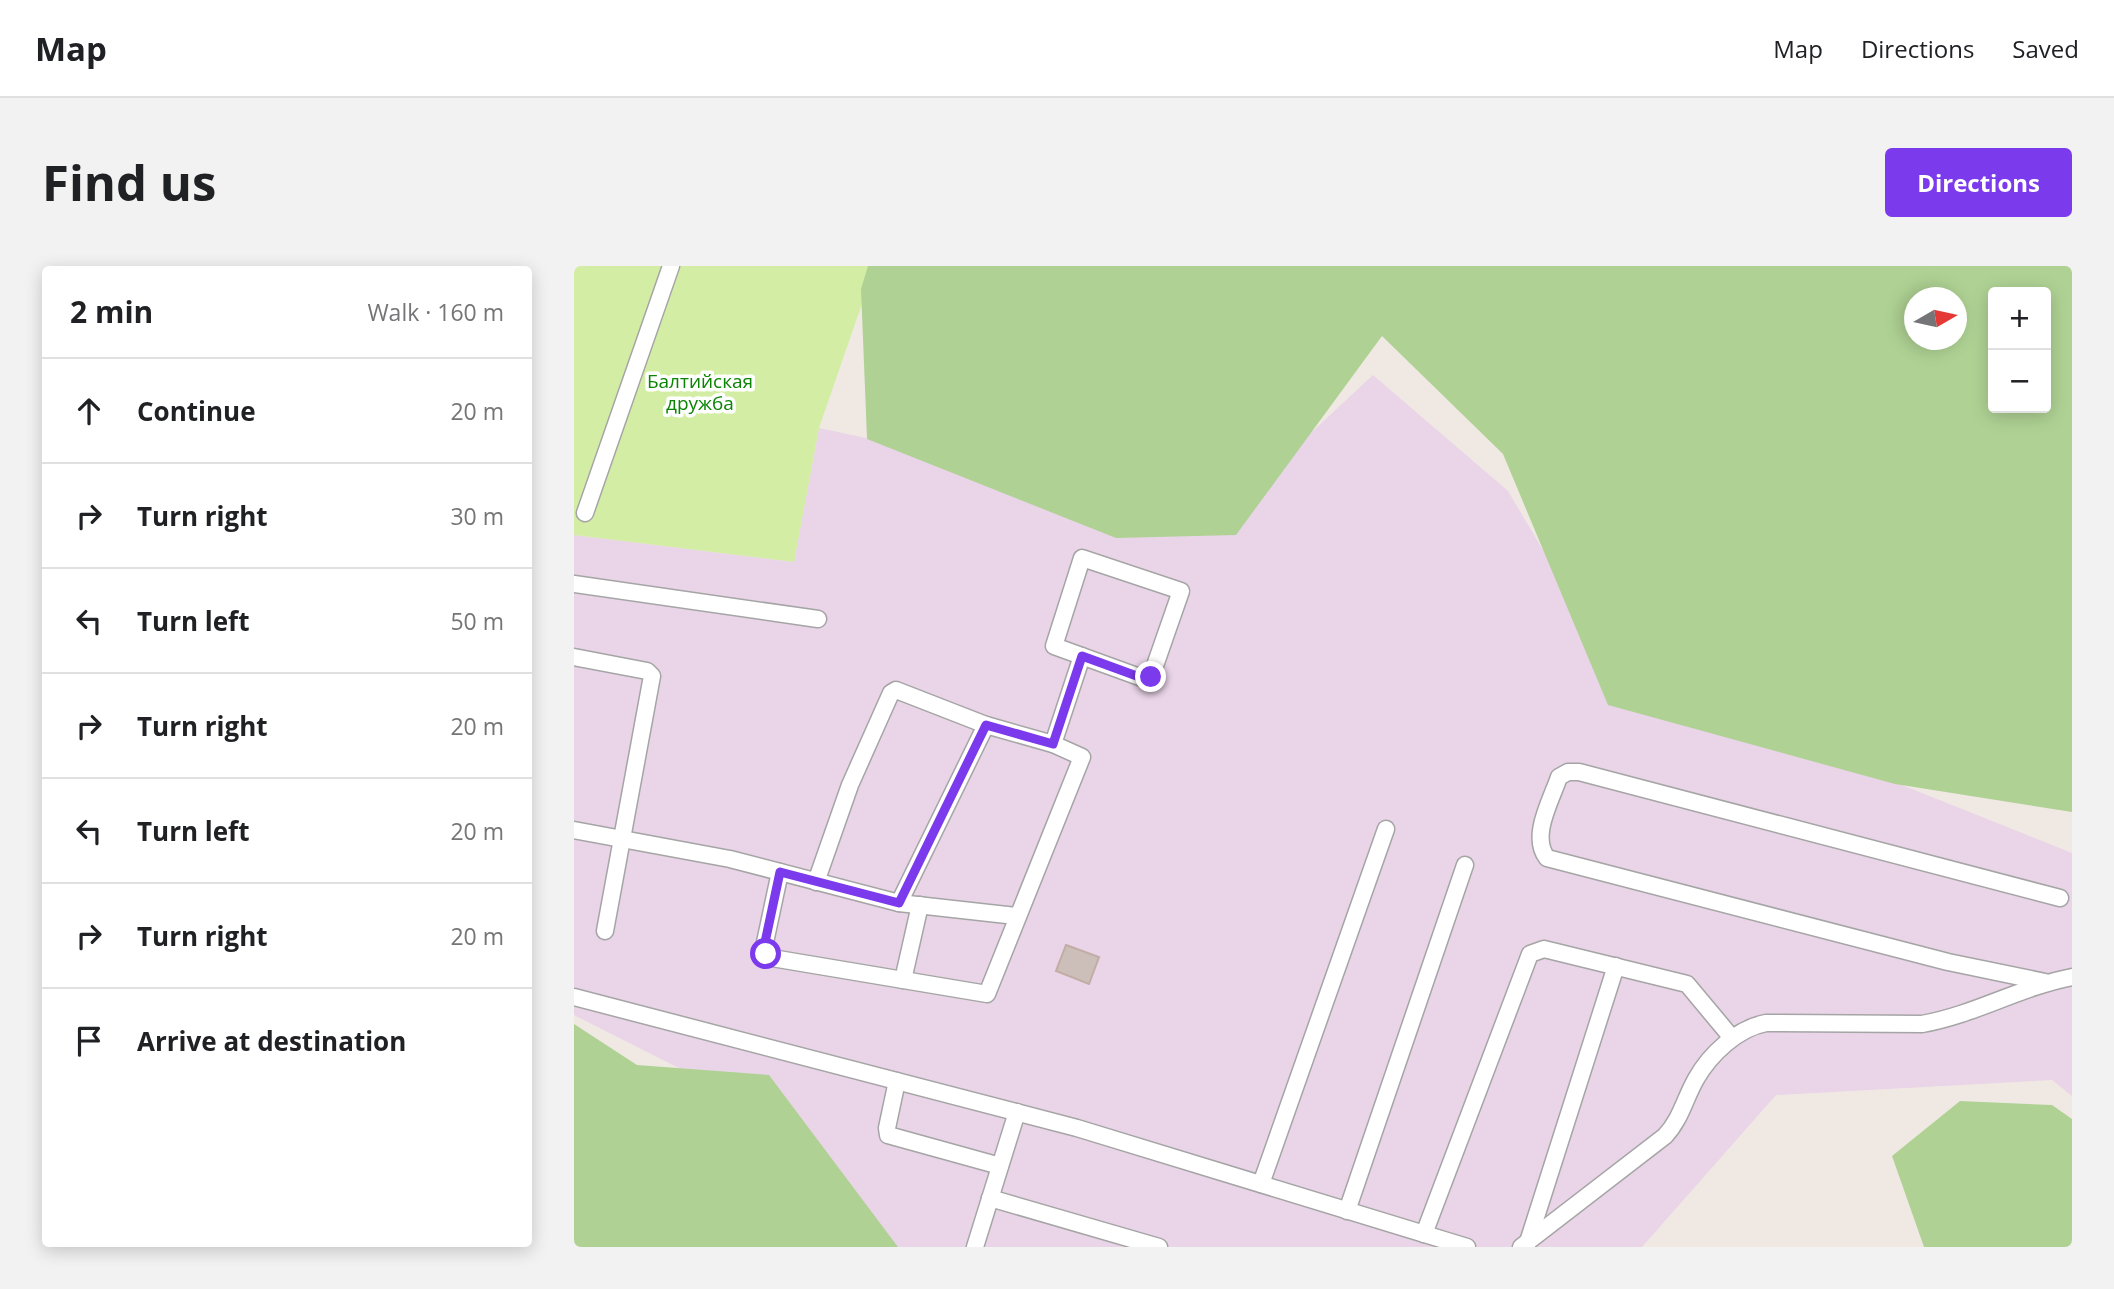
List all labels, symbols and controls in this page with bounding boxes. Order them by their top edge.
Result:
text: Map [35,26,107,71]
text: Map [1773,32,1823,65]
text: Directions [1861,32,1974,65]
text: Saved [2012,32,2079,65]
button: Directions [1885,148,2072,217]
text: Find us [42,149,216,215]
north arrow [1904,287,1967,350]
map controls [1988,287,2051,413]
button: + [1988,287,2051,350]
text: 2 min [70,291,153,332]
text: Walk · 160 m [367,296,504,328]
button: − [1988,350,2051,413]
park label: Балтийская дружба [647,368,753,416]
icon: ahead [70,392,108,430]
text: Continue [137,393,256,429]
text: 20 m [450,395,504,427]
icon: right [70,497,108,535]
text: Turn right [137,498,268,534]
text: 30 m [450,500,504,532]
icon: left [70,602,108,640]
text: Turn left [137,603,249,639]
text: 50 m [450,605,504,637]
route end [1135,661,1166,692]
icon: right [70,707,108,745]
text: Turn right [137,708,268,744]
text: 20 m [450,710,504,742]
icon: left [70,812,108,850]
text: Turn left [137,813,249,849]
text: 20 m [450,815,504,847]
icon: right [70,917,108,955]
text: Turn right [137,918,268,954]
text: 20 m [450,920,504,952]
route start [750,938,781,969]
icon: arrive [70,1022,108,1060]
text: Arrive at destination [137,1023,406,1059]

